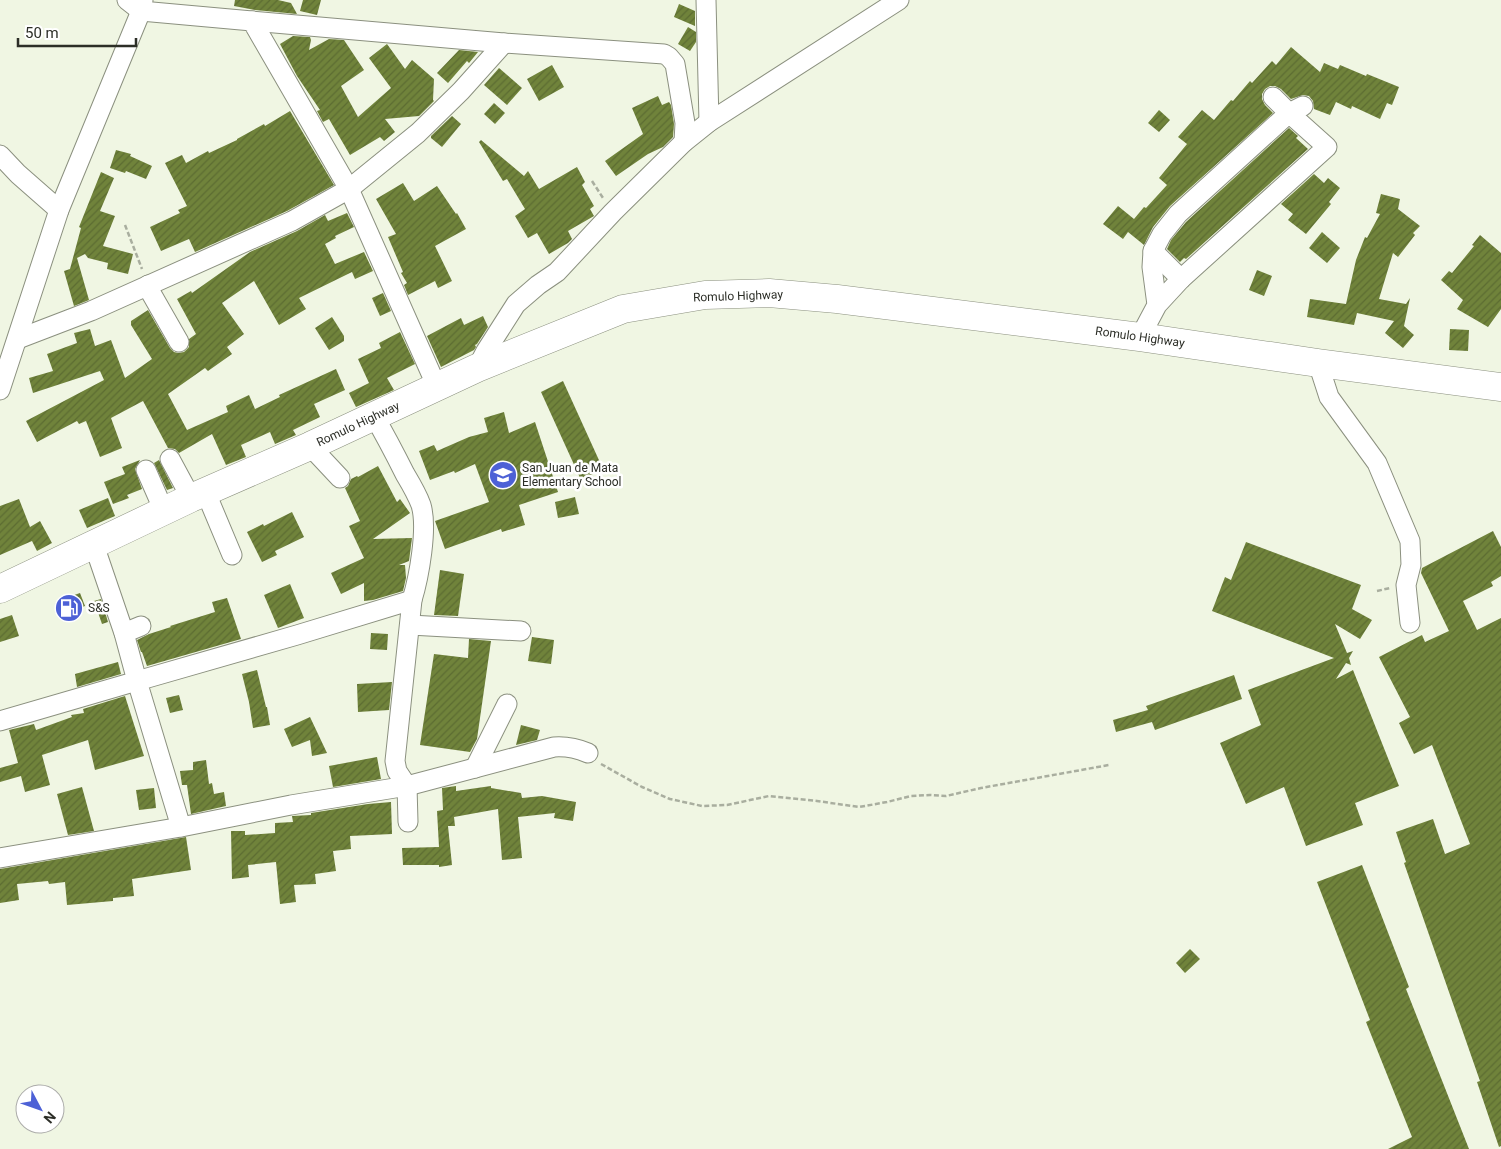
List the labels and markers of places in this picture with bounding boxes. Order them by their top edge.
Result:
school or university icon: San Juan de Mata Elementary School [488,460,518,490]
place label: San Juan de Mata Elementary School [522,461,622,489]
fuel station icon: S&S [54,593,84,623]
place label: S&S [88,601,110,615]

